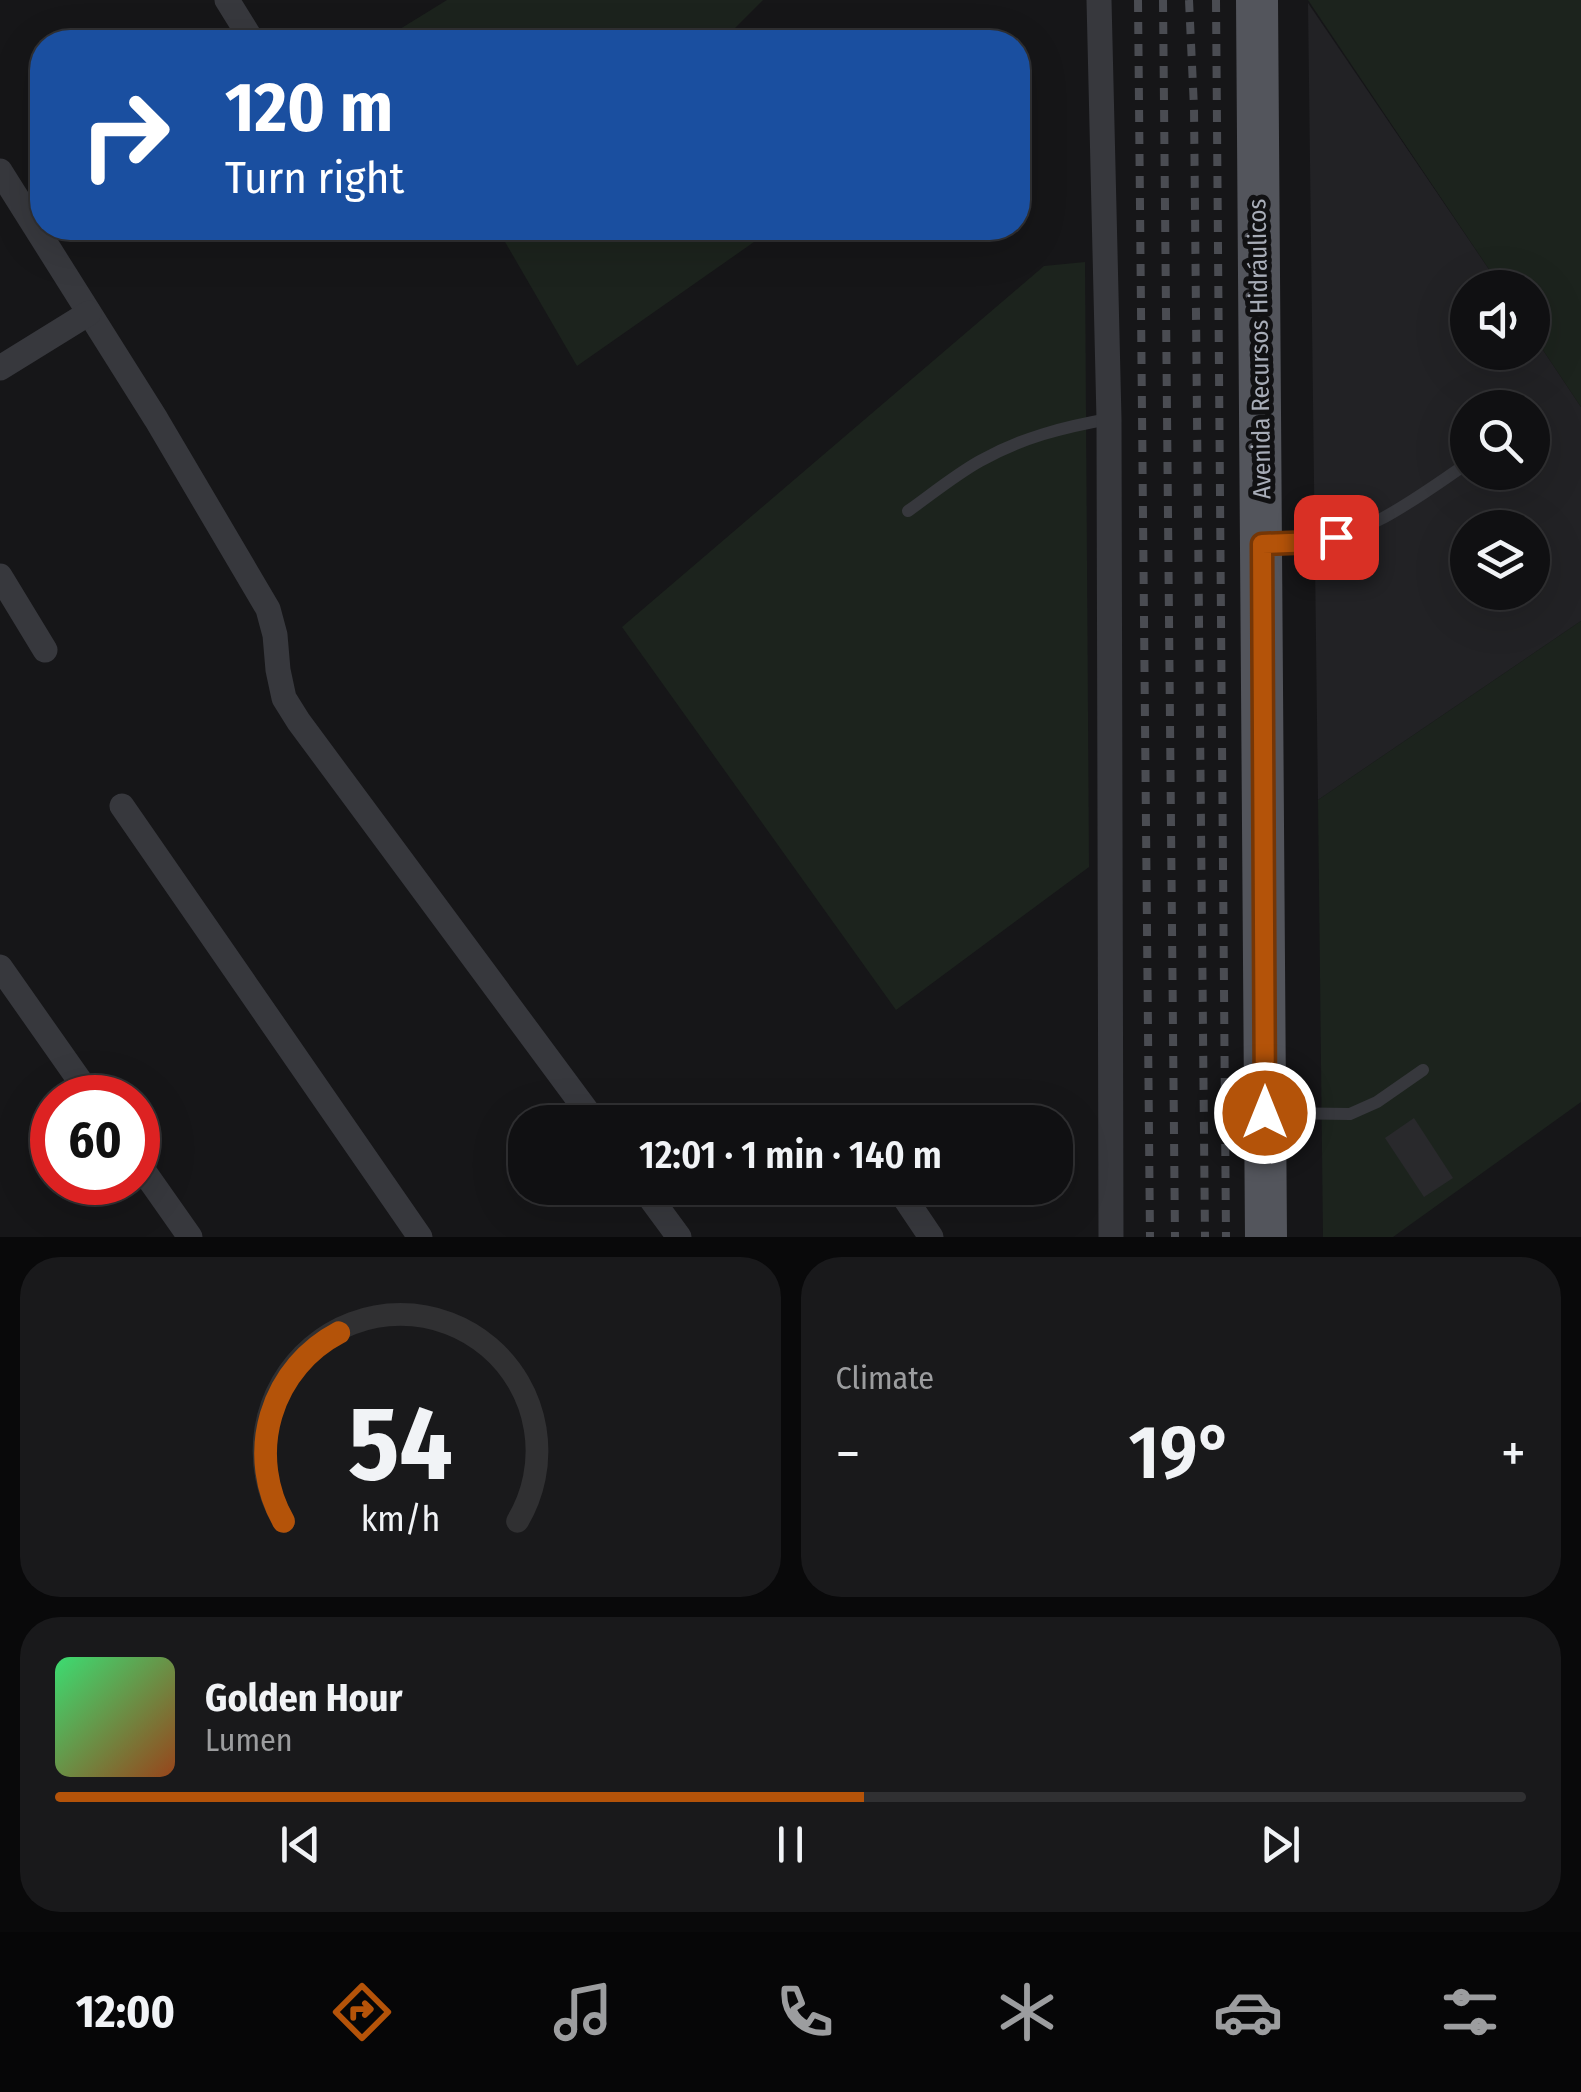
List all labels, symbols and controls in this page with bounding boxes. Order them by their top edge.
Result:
text: 120 m [225,66,393,150]
icon: right [60,70,190,200]
text: Turn right [225,151,404,205]
street label: Avenida Recursos Hidráulicos [1242,198,1278,500]
map controls [1450,270,1550,610]
button: sound [1450,270,1550,370]
button: search [1450,390,1550,490]
pin [1294,495,1379,580]
icon: arrive [1309,510,1364,565]
button: layers [1450,510,1550,610]
position arrow [1213,1061,1317,1165]
speed limit sign: 60 [30,1075,160,1205]
text: 12:01 · 1 min · 140 m [639,1132,942,1178]
text: Climate [836,1359,934,1397]
text: 54 [348,1382,453,1507]
text: 19° [1128,1408,1233,1498]
text: − [836,1421,860,1487]
text: + [1501,1421,1526,1487]
text: km/h [360,1498,440,1540]
text: Golden Hour [205,1675,403,1721]
text: Lumen [205,1721,293,1759]
icon: previous [273,1817,328,1872]
icon: pause [763,1817,818,1872]
icon: next [1253,1817,1308,1872]
icon: directions [327,1977,397,2047]
icon: music [548,1977,618,2047]
icon: phone [770,1977,840,2047]
icon: climate [992,1977,1062,2047]
icon: car [1213,1977,1283,2047]
icon: filters [1435,1977,1505,2047]
text: 12:00 [76,1985,175,2039]

